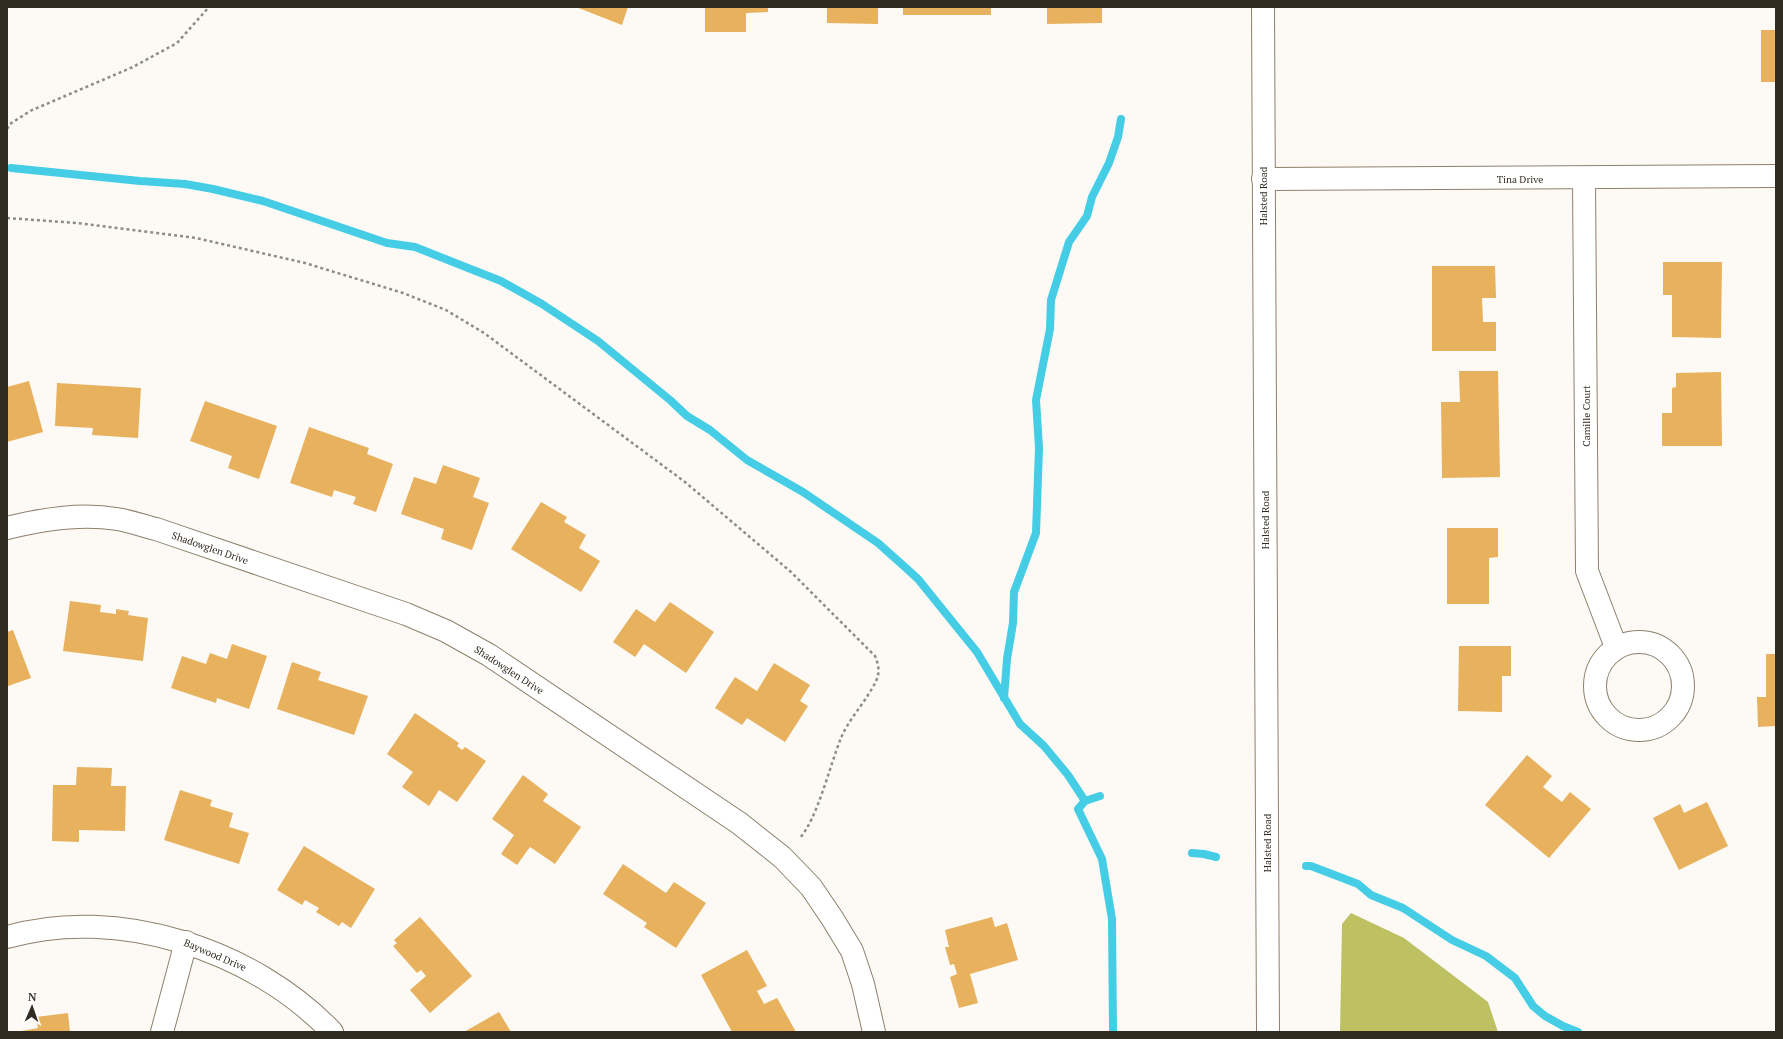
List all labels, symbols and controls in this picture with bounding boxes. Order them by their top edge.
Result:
street label: Halsted Road [1257,166,1270,225]
street label: Tina Drive [1497,173,1543,186]
street label: Camille Court [1580,385,1593,447]
street label: Halsted Road [1259,490,1272,549]
street label: Shadowglen Drive [170,529,250,567]
street label: Shadowglen Drive [472,643,546,697]
street label: Halsted Road [1261,813,1274,872]
street label: Baywood Drive [182,936,248,974]
north arrow [12,987,52,1027]
text: N [28,990,37,1004]

